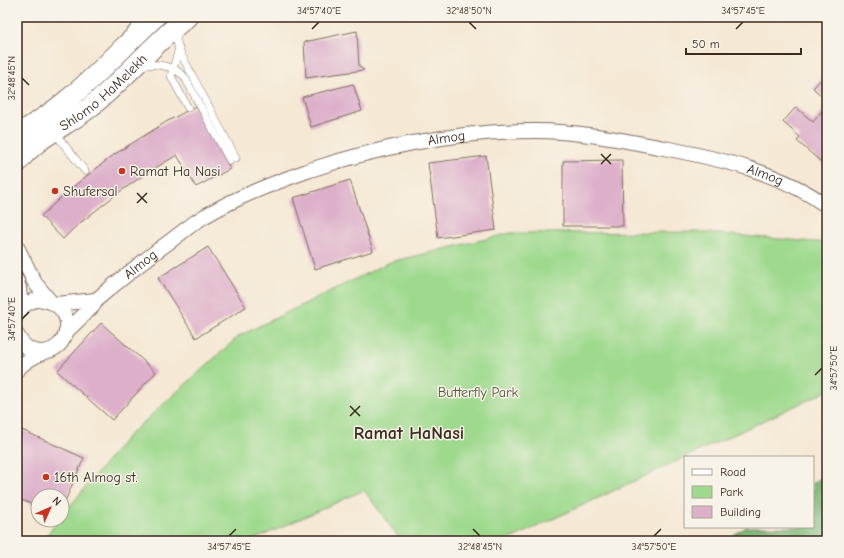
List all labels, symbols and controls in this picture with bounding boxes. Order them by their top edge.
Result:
text: 34°57'40"E [297,5,341,17]
text: 32°48'50"N [446,5,492,17]
text: 34°57'45"E [721,5,765,17]
scale bar [686,30,801,56]
text: 50 m [692,37,720,51]
street label: Shlomo HaMelekh [56,50,151,135]
text: 32°48'45"N [6,56,18,100]
street label: Almog [426,127,466,149]
street label: Almog [745,160,786,189]
place label: Ramat Ha Nasi [130,163,220,180]
marker: Ramat Ha Nasi [117,166,127,176]
place label: Shufersal [63,183,118,200]
marker: Shufersal [50,186,60,196]
street label: Almog [120,246,160,283]
text: 34°57'40"E [6,297,18,341]
text: 34°57'50"E [828,346,840,390]
park label: Butterfly Park [438,384,519,401]
district label: Ramat HaNasi [354,423,464,444]
legend [684,456,814,528]
text: Road [720,465,746,479]
place label: 16th Almog st. [54,469,138,486]
marker: 16th Almog st. [41,472,51,482]
text: Park [720,485,743,499]
north arrow [30,488,70,528]
text: N [50,494,64,508]
text: Building [720,505,761,519]
text: 34°57'45"E [207,541,251,553]
text: 32°48'45"N [458,541,502,553]
text: 34°57'50"E [632,541,676,553]

